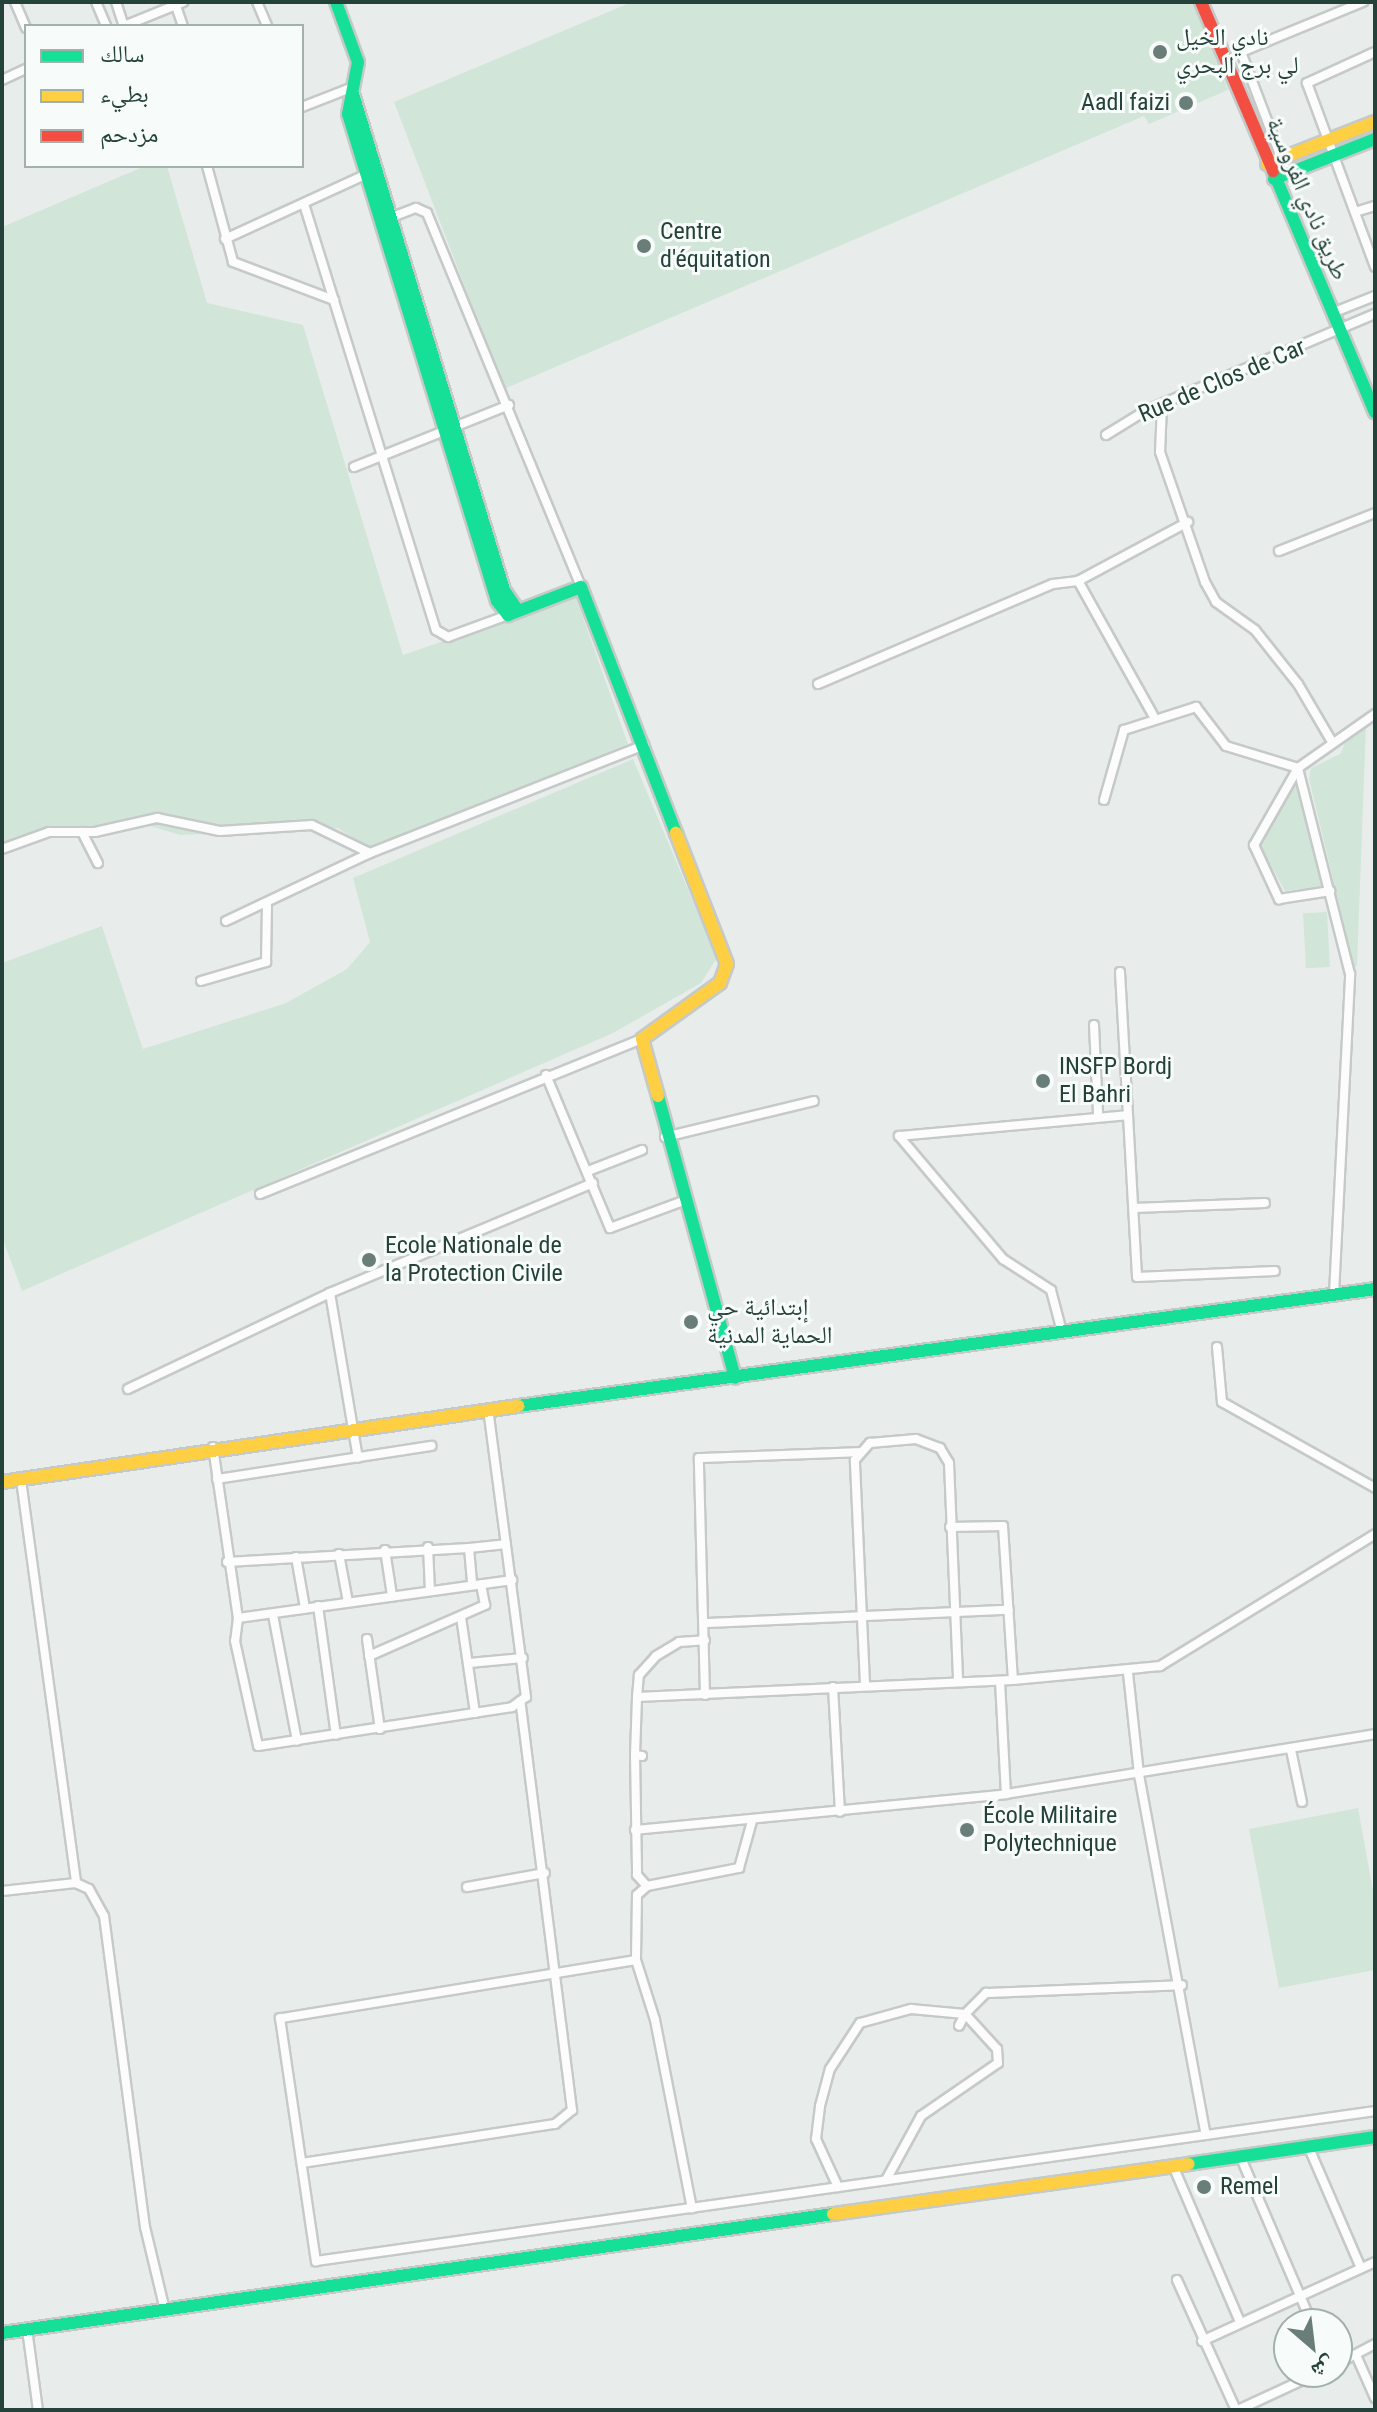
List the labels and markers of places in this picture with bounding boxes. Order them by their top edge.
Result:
place label: نادي الخيل لي برج البحري [1176,24,1298,80]
marker: نادي الخيل لي برج البحري [1151,43,1169,61]
place label: Aadl faizi [1081,89,1170,117]
marker: Aadl faizi [1177,94,1195,112]
place label: Centre d'équitation [660,218,771,274]
marker: Centre d'équitation [635,237,653,255]
place label: INSFP Bordj El Bahri [1059,1053,1172,1109]
marker: INSFP Bordj El Bahri [1034,1072,1052,1090]
place label: Ecole Nationale de la Protection Civile [385,1232,563,1288]
marker: Ecole Nationale de la Protection Civile [360,1251,378,1269]
place label: إبتدائية حي الحماية المدنية [707,1294,833,1350]
marker: إبتدائية حي الحماية المدنية [682,1313,700,1331]
place label: École Militaire Polytechnique [983,1802,1117,1858]
marker: École Militaire Polytechnique [958,1821,976,1839]
place label: Remel [1220,2173,1279,2201]
marker: Remel [1195,2178,1213,2196]

